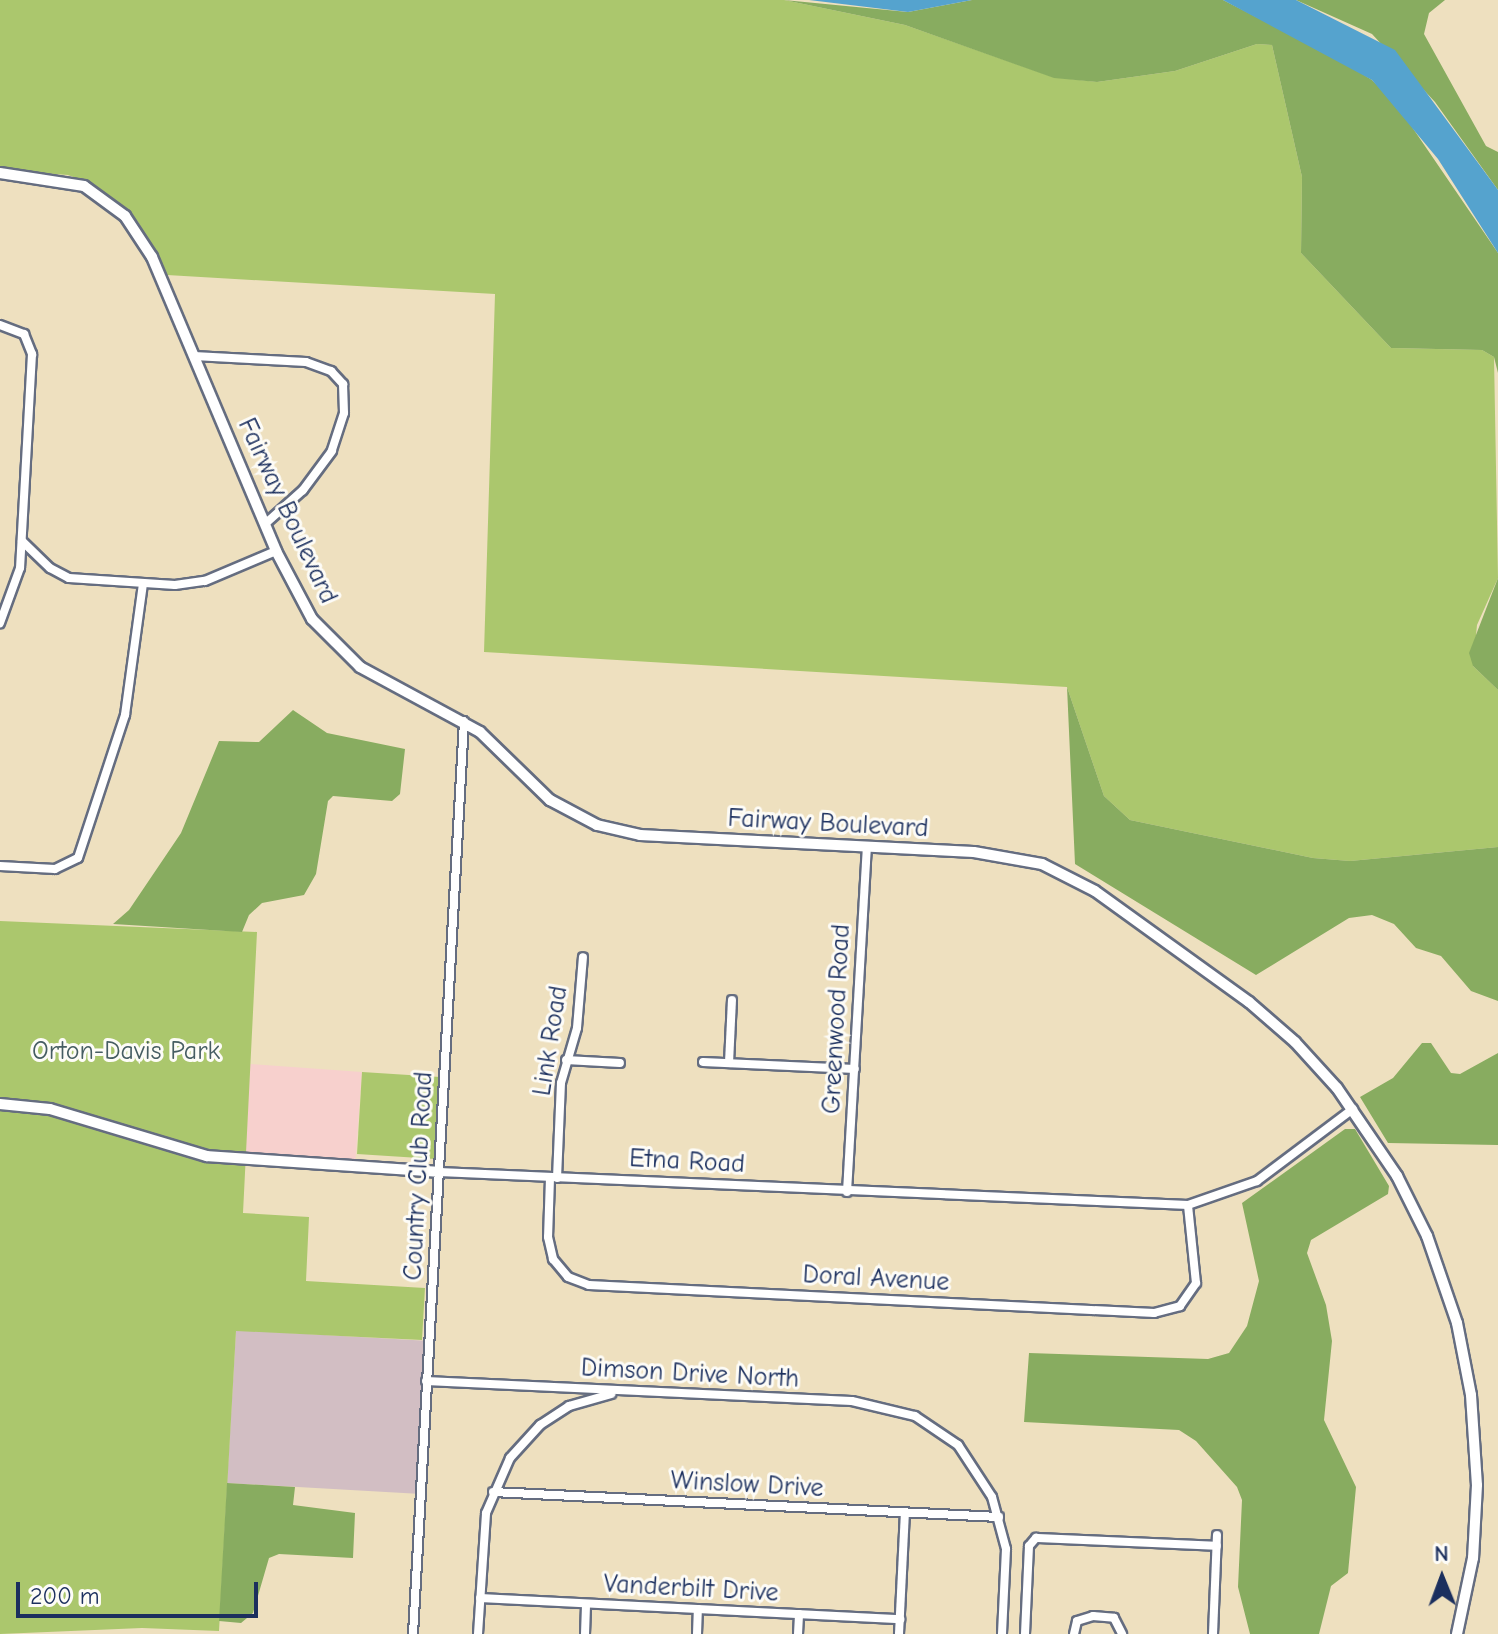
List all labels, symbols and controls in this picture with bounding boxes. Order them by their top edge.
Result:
street label: Fairway Boulevard [230,413,344,609]
street label: Fairway Boulevard [727,803,929,845]
street label: Greenwood Road [816,923,858,1115]
street label: Link Road [527,984,575,1098]
park label: Orton-Davis Park [32,1036,220,1068]
street label: Country Club Road [398,1071,440,1281]
street label: Etna Road [628,1143,746,1181]
street label: Doral Avenue [802,1260,950,1298]
street label: Dimson Drive North [580,1353,800,1395]
street label: Winslow Drive [670,1465,824,1505]
north arrow [1402,1538,1482,1618]
text: N [1434,1541,1449,1567]
scale bar [20,1566,262,1616]
street label: Vanderbilt Drive [603,1569,779,1609]
text: 200 m [30,1582,100,1610]

